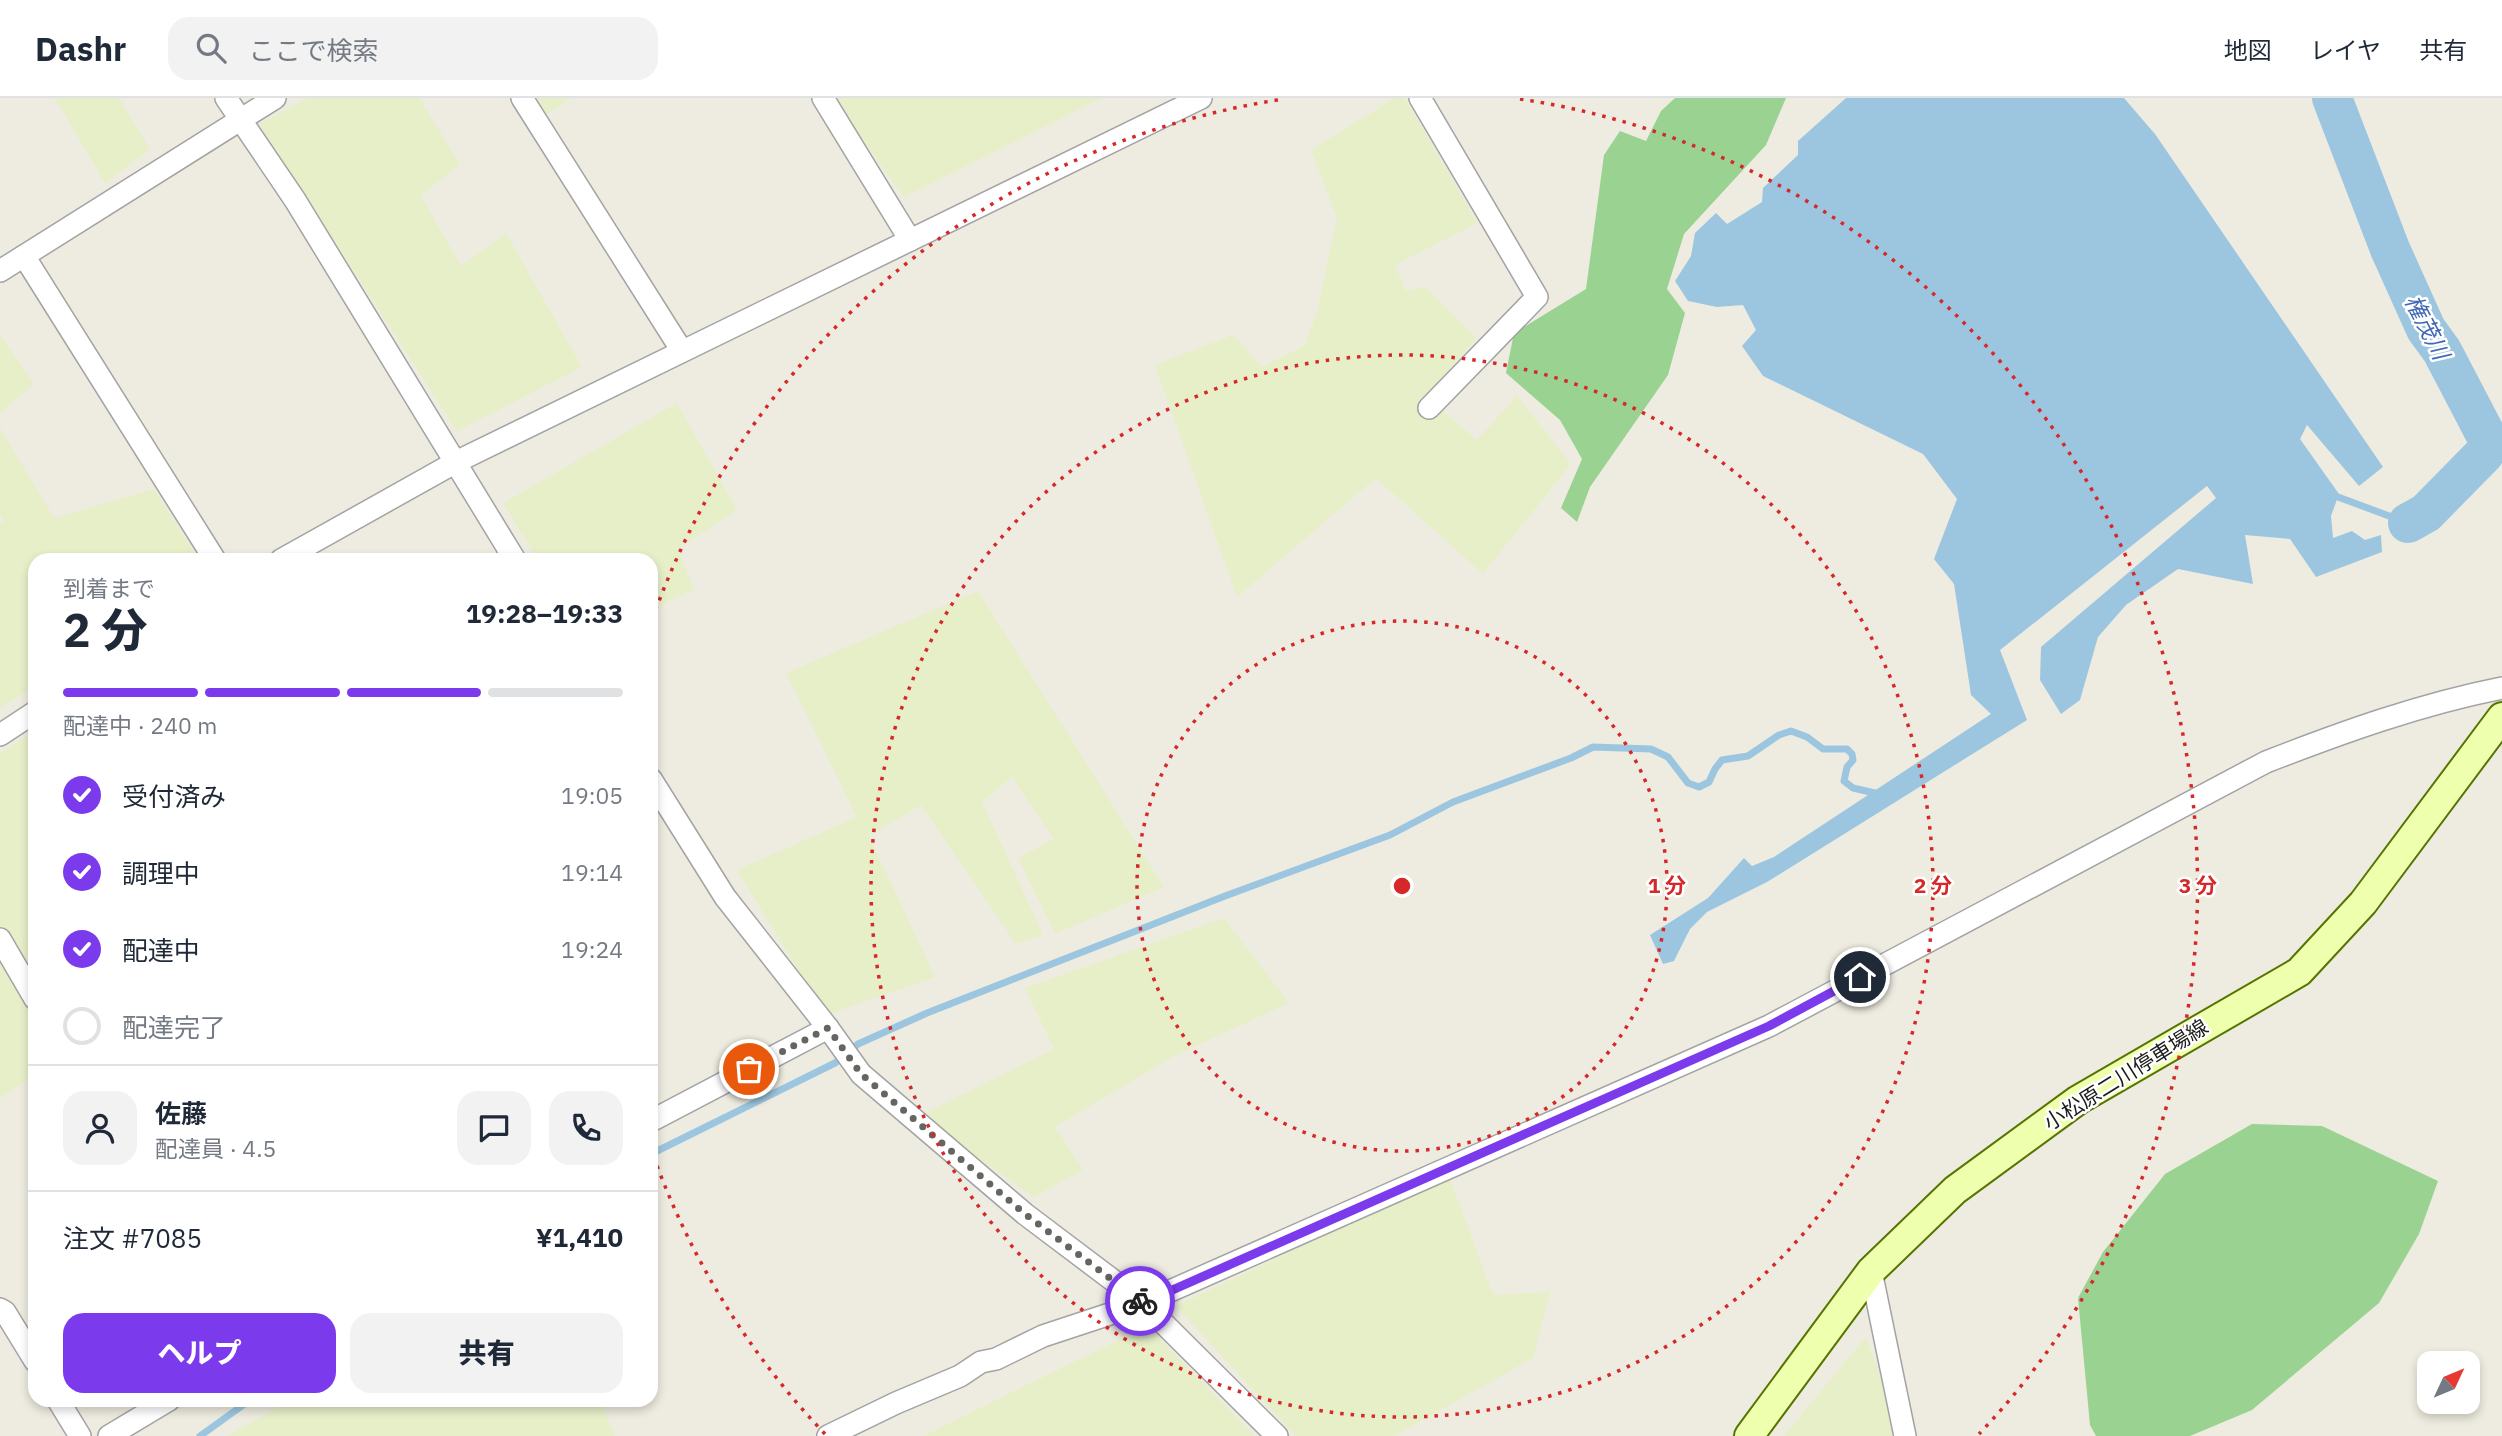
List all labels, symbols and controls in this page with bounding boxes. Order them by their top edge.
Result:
search box [168,17,658,80]
text: Dashr [35,27,126,70]
icon: search [192,29,230,67]
text: ここで検索 [248,33,378,67]
text: 地図 [2224,34,2272,66]
text: レイヤ [2310,34,2381,66]
text: 共有 [2419,34,2467,66]
water label: 権茂川 [2399,289,2458,367]
text: 到着まで [63,573,155,603]
text: 19:28–19:33 [466,596,623,630]
text: 2 分 [63,600,147,660]
text: 配達中 · 240 m [63,710,217,740]
icon: check [63,776,101,814]
text: 受付済み [122,779,226,813]
text: 19:05 [561,780,623,810]
icon: check [63,853,101,891]
text: 調理中 [122,856,200,890]
text: 19:14 [561,857,623,887]
text: 1 分 [1648,871,1686,899]
text: 2 分 [1914,871,1952,899]
text: 3 分 [2179,871,2217,899]
centre of rings [1390,874,1414,898]
icon: check [63,930,101,968]
text: 配達中 [122,933,200,967]
text: 19:24 [561,934,623,964]
pin [1830,947,1890,1007]
icon: home [1841,958,1879,996]
text: 配達完了 [122,1010,226,1044]
street label: 小松原二川停車場線 [2038,1012,2213,1136]
pin [719,1039,779,1099]
icon: bag [730,1050,768,1088]
button: person [63,1091,137,1165]
button: chat [457,1091,531,1165]
button: phone [549,1091,623,1165]
text: 佐藤 [155,1096,207,1130]
text: 配達員 · 4.5 [155,1133,276,1163]
text: ¥1,410 [536,1220,623,1254]
text: 注文 #7085 [63,1221,202,1255]
courier [1105,1266,1175,1336]
icon: bike [1121,1282,1159,1320]
button: ヘルプ [63,1313,336,1393]
button: 共有 [350,1313,623,1393]
north arrow [2417,1351,2480,1414]
map controls [2417,1351,2480,1414]

